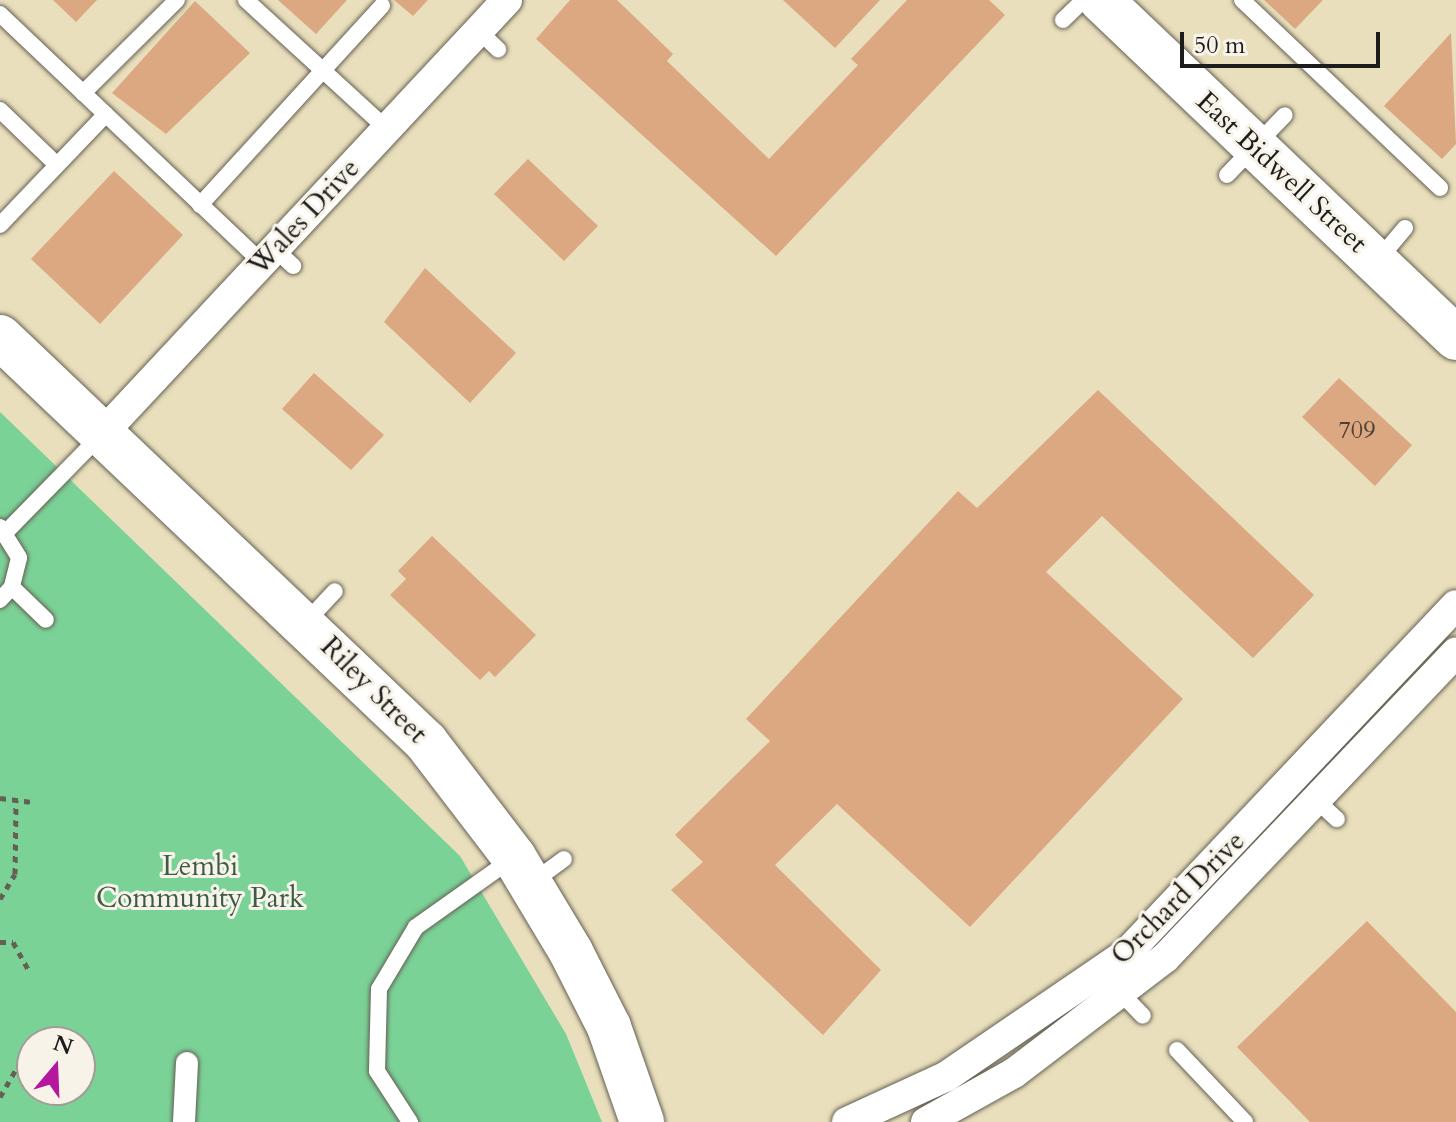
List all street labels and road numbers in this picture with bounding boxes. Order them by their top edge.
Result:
street label: East Bidwell Street [1190,84,1374,260]
street label: Wales Drive [241,152,367,282]
street label: Riley Street [314,630,434,750]
street label: Orchard Drive [1104,824,1252,972]

